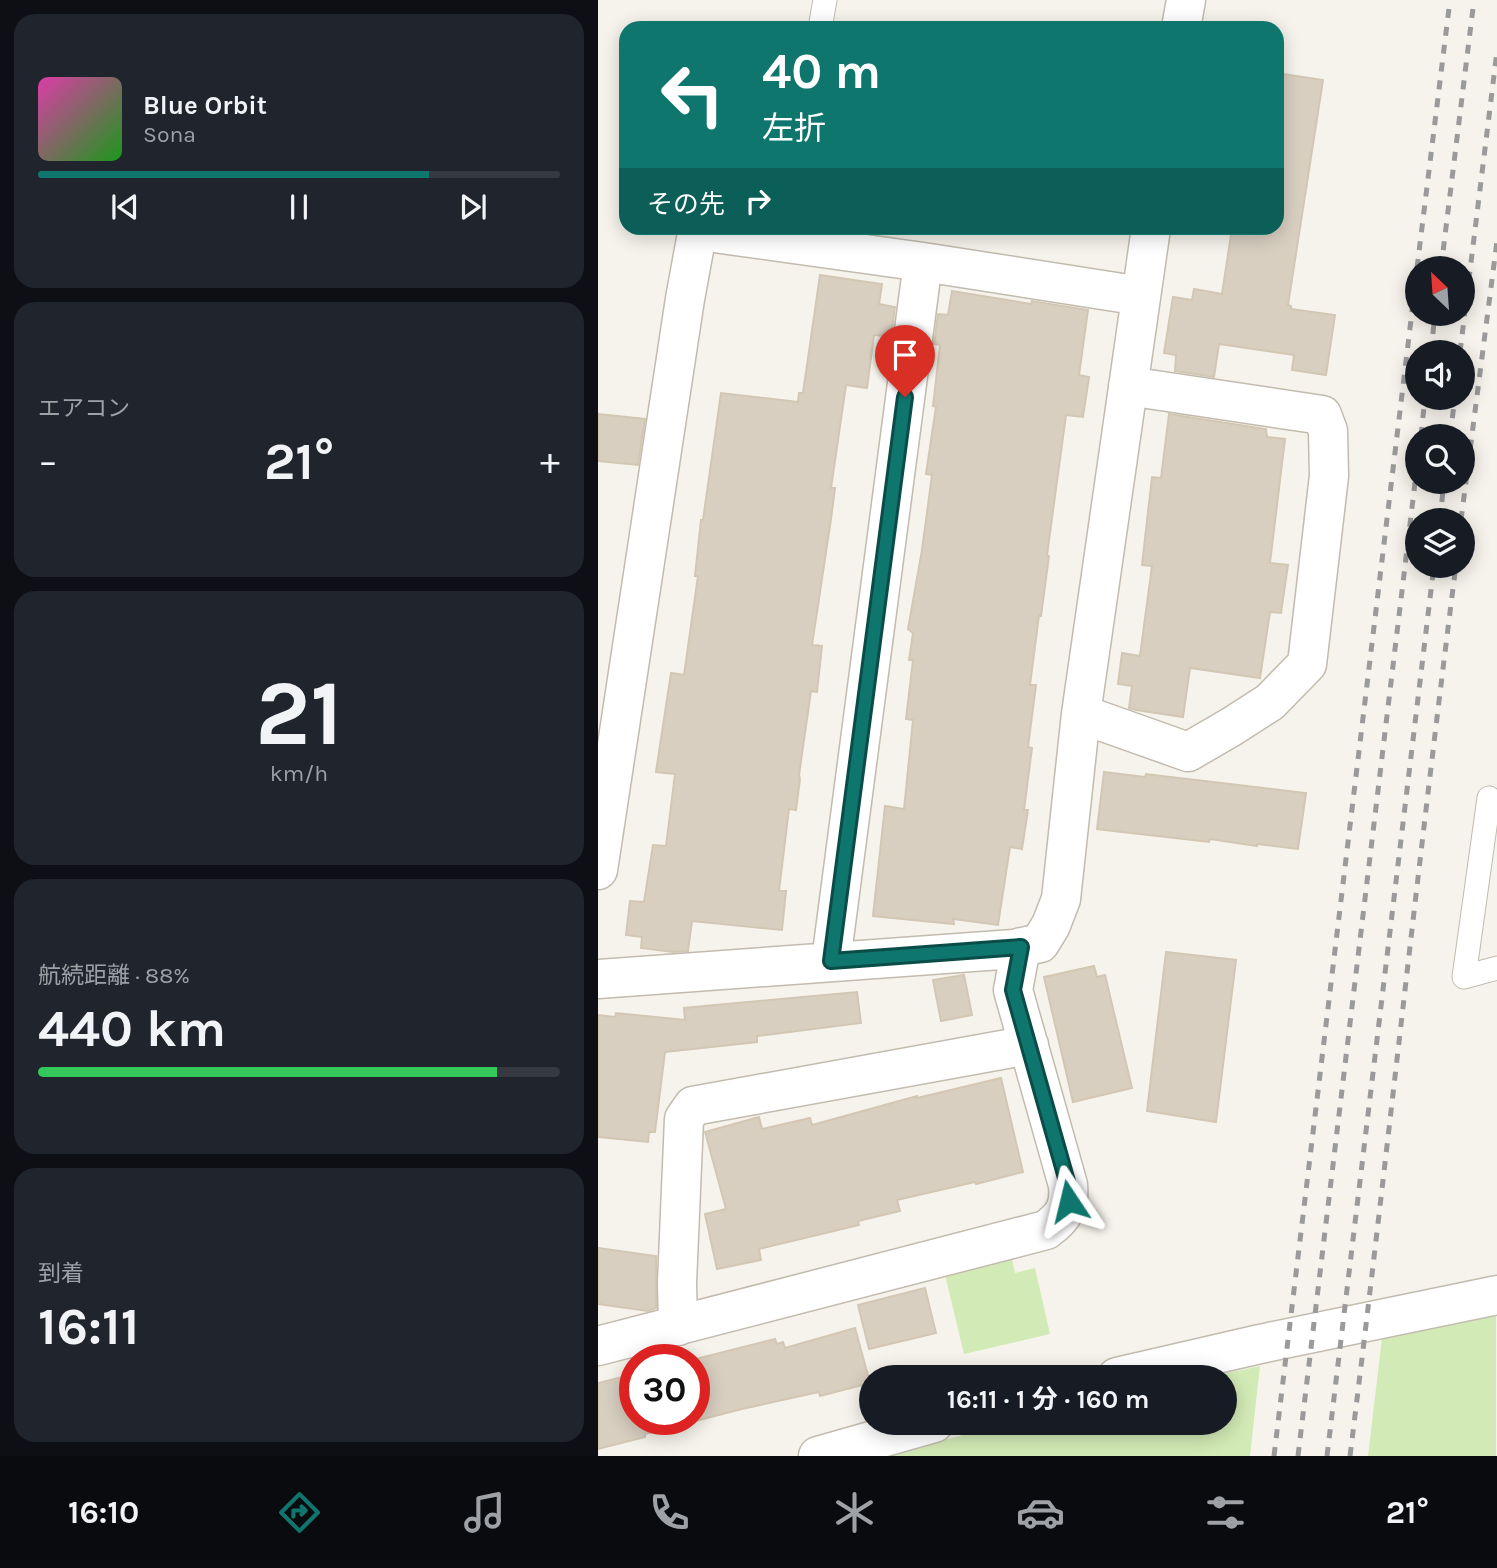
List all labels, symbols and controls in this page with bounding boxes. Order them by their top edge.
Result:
text: 40 m [762,43,881,100]
icon: left [647,49,738,140]
text: Blue Orbit [143,90,267,121]
text: 左折 [762,110,826,147]
text: Sona [143,121,196,148]
icon: right [739,182,777,220]
icon: previous [106,188,144,226]
icon: pause [280,188,318,226]
icon: next [454,188,492,226]
text: その先 [647,189,725,220]
north arrow [1405,256,1475,326]
map controls [1405,256,1475,578]
pin [875,325,935,397]
icon: arrive [886,336,924,374]
button: sound [1405,340,1475,410]
text: エアコン [38,395,130,422]
button: search [1405,424,1475,494]
text: 21° [264,431,334,492]
text: − [38,439,58,484]
text: + [540,439,560,484]
button: layers [1405,508,1475,578]
text: 21 [255,661,343,767]
text: km/h [270,760,328,787]
text: 航続距離 · 88% [38,962,190,989]
text: 440 km [38,998,226,1059]
position arrow [1032,1164,1106,1238]
text: 到着 [38,1260,84,1287]
text: 16:11 [38,1296,139,1357]
speed limit sign: 30 [619,1344,710,1435]
text: 16:11 · 1 分 · 160 m [947,1384,1149,1415]
icon: directions [275,1488,324,1537]
icon: music [460,1488,509,1537]
icon: phone [645,1488,694,1537]
icon: climate [830,1488,879,1537]
icon: car [1016,1488,1065,1537]
icon: filters [1201,1488,1250,1537]
text: 16:10 [68,1494,139,1531]
text: 21° [1386,1494,1429,1531]

